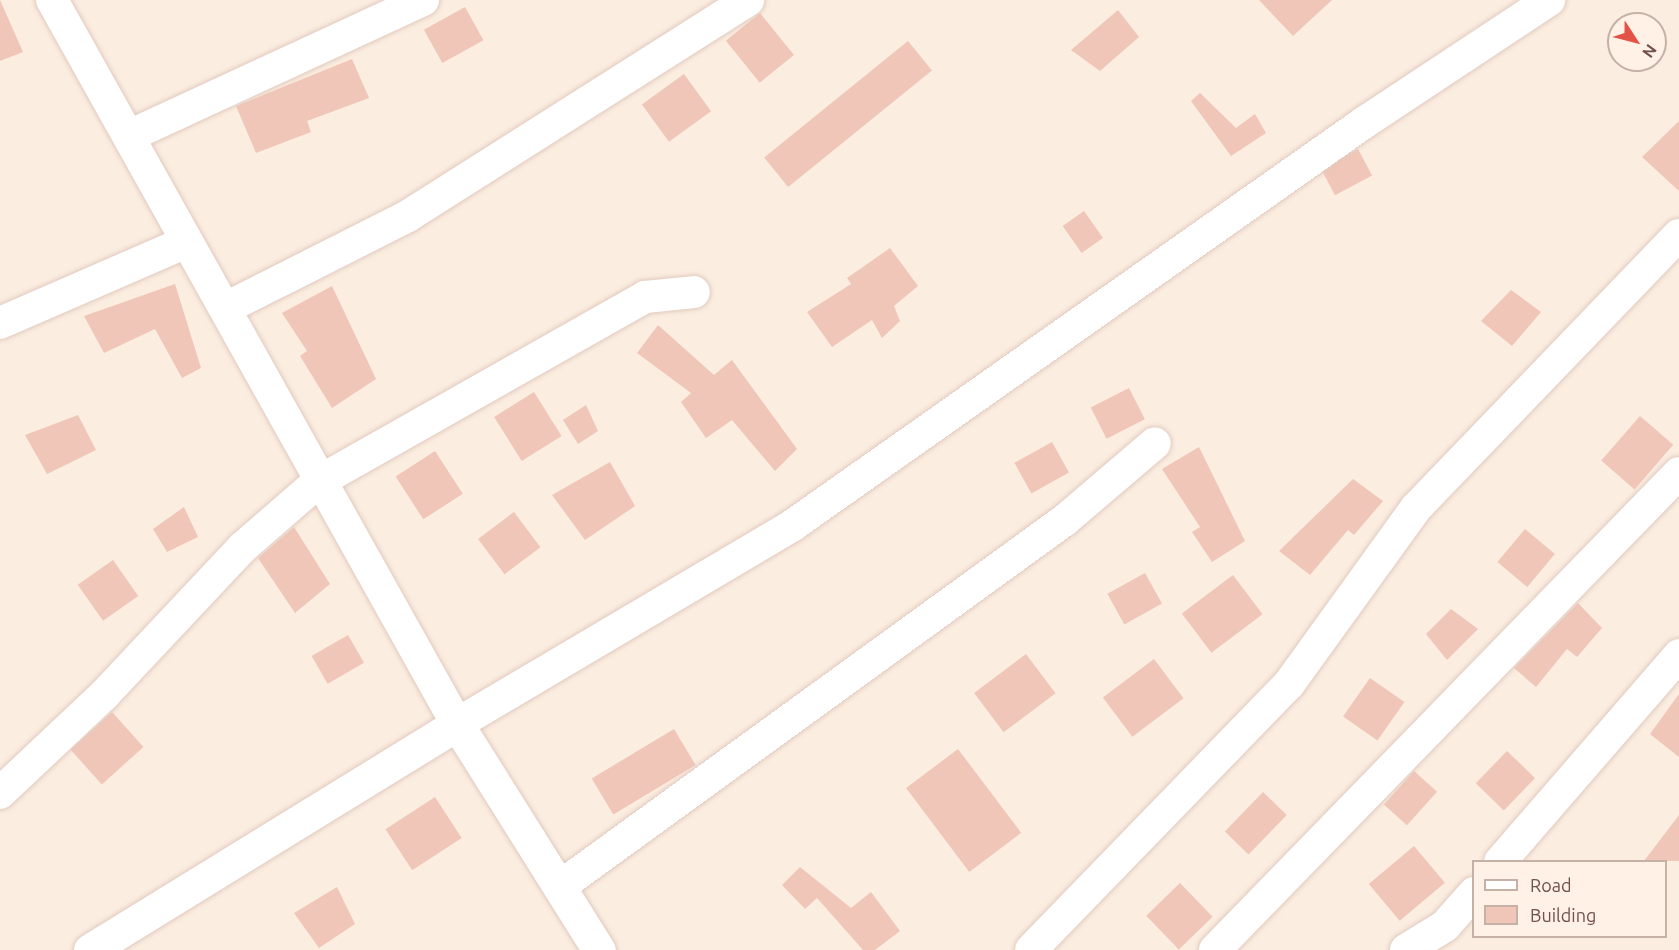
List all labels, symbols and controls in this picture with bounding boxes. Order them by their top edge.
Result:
north arrow [1607,12,1667,72]
text: N [1639,41,1661,62]
legend [1472,860,1667,938]
text: Road [1530,875,1572,895]
text: Building [1530,905,1596,925]

